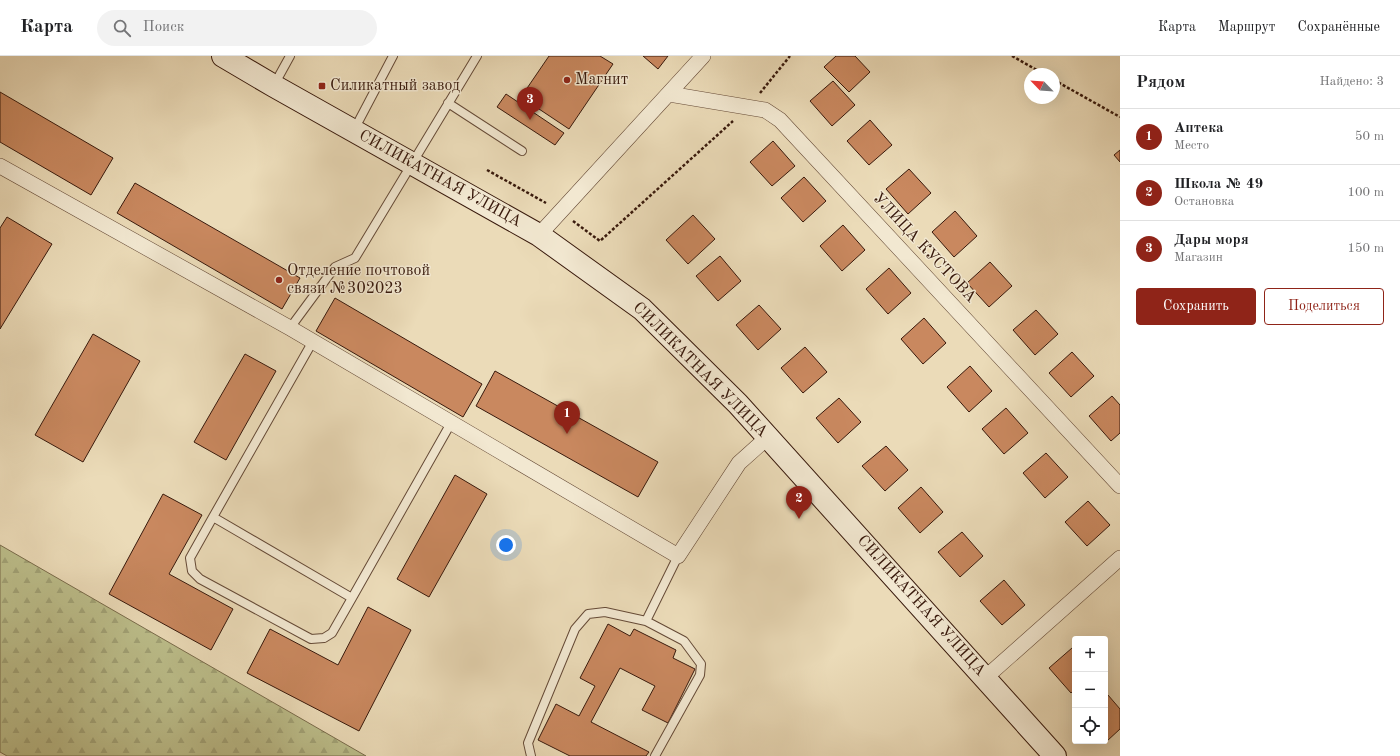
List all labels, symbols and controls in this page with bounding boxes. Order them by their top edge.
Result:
search box [97,10,377,46]
icon: search [111,17,133,39]
text: Карта [20,18,73,37]
text: Поиск [143,20,184,35]
text: Карта [1158,20,1196,34]
text: Маршрут [1218,20,1275,34]
text: Сохранённые [1297,20,1380,34]
north arrow [1024,68,1060,104]
place label: Магнит [575,72,628,88]
text: Рядом [1136,74,1185,91]
marker: Магнит [562,75,572,85]
text: Найдено: 3 [1320,75,1384,88]
place label: Силикатный завод [330,78,460,94]
marker: Силикатный завод [317,81,327,91]
pin: 3 [517,87,543,120]
text: Аптека [1174,121,1224,136]
street label: СИЛИКАТНАЯ УЛИЦА [356,128,524,230]
text: 1 [1145,130,1153,143]
text: 50 m [1355,130,1384,143]
text: Место [1174,139,1209,152]
text: Школа № 49 [1174,177,1263,192]
text: 2 [1145,186,1153,199]
text: 100 m [1347,186,1384,199]
street label: УЛИЦА КУСТОВА [869,190,979,306]
text: Остановка [1174,195,1234,208]
text: Дары моря [1174,233,1249,248]
text: 3 [1145,242,1153,255]
text: 150 m [1347,242,1384,255]
text: Магазин [1174,251,1223,264]
place label: Отделение почтовой связи №302023 [287,263,430,297]
marker: Отделение почтовой связи №302023 [274,275,284,285]
button: Сохранить [1136,288,1256,325]
button: Поделиться [1264,288,1384,325]
street label: СИЛИКАТНАЯ УЛИЦА [630,300,770,440]
pin: 1 [554,401,580,434]
pin: 2 [786,486,812,519]
street label: СИЛИКАТНАЯ УЛИЦА [854,533,988,679]
your location [496,535,516,555]
map controls [1072,636,1108,744]
button: + [1072,636,1108,672]
button: − [1072,672,1108,708]
button: locate [1072,708,1108,744]

